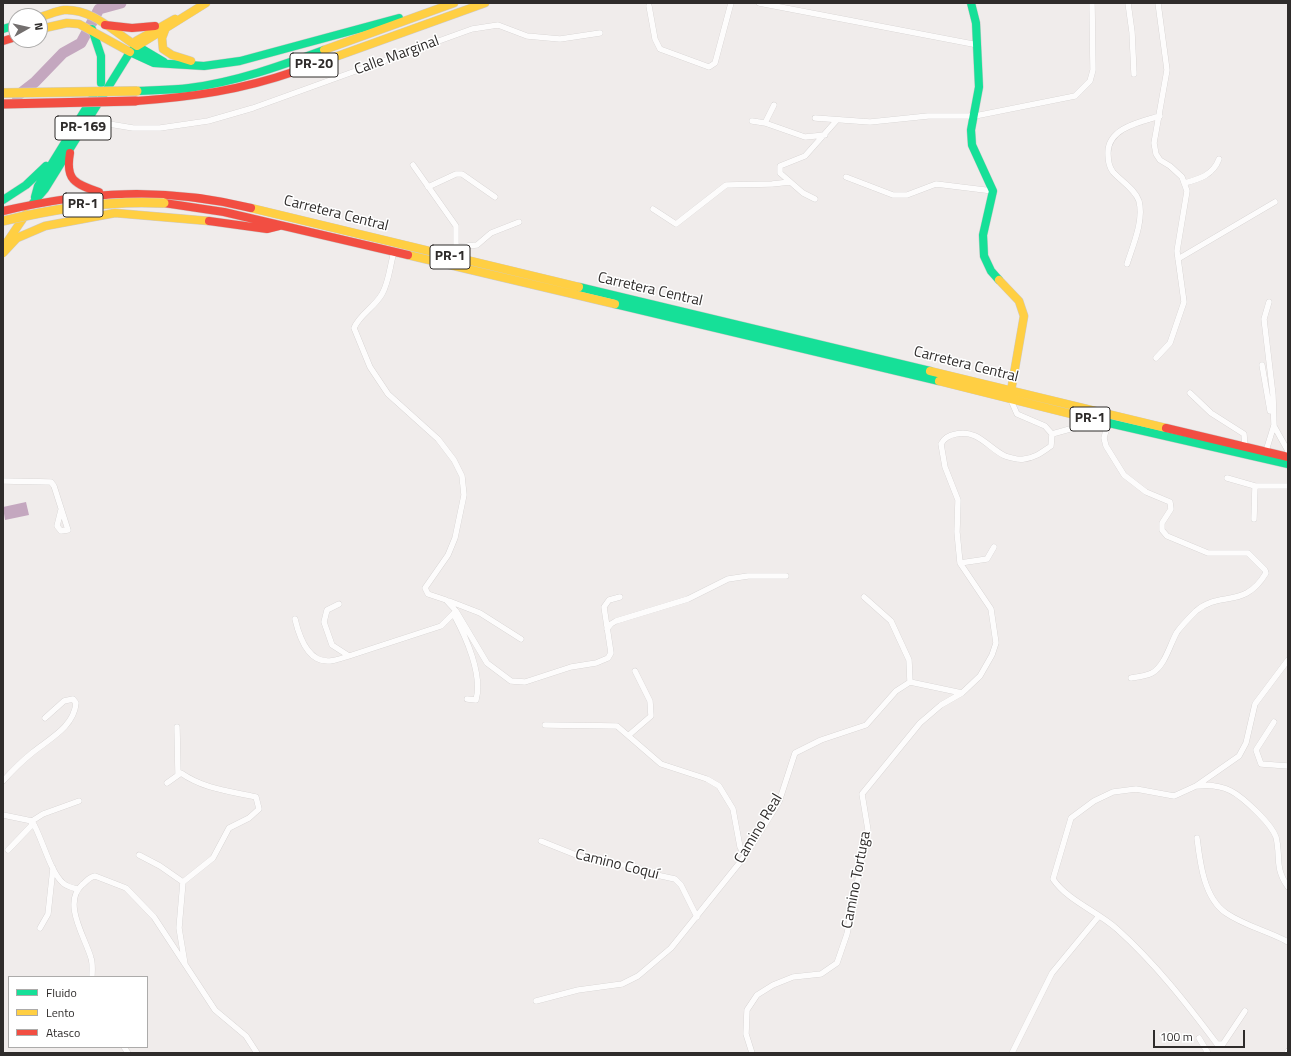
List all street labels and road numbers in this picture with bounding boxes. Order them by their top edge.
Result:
street label: Calle Marginal [352,32,442,80]
road number: PR-20 [290,53,338,77]
road number: PR-169 [55,116,111,140]
street label: Carretera Central [282,192,390,236]
road number: PR-1 [63,193,103,217]
road number: PR-1 [430,245,470,269]
street label: Carretera Central [596,269,704,311]
street label: Carretera Central [912,343,1020,387]
road number: PR-1 [1070,407,1110,431]
street label: Camino Real [731,791,787,867]
street label: Camino Tortuga [839,830,875,930]
street label: Camino Coquí [573,846,661,884]

